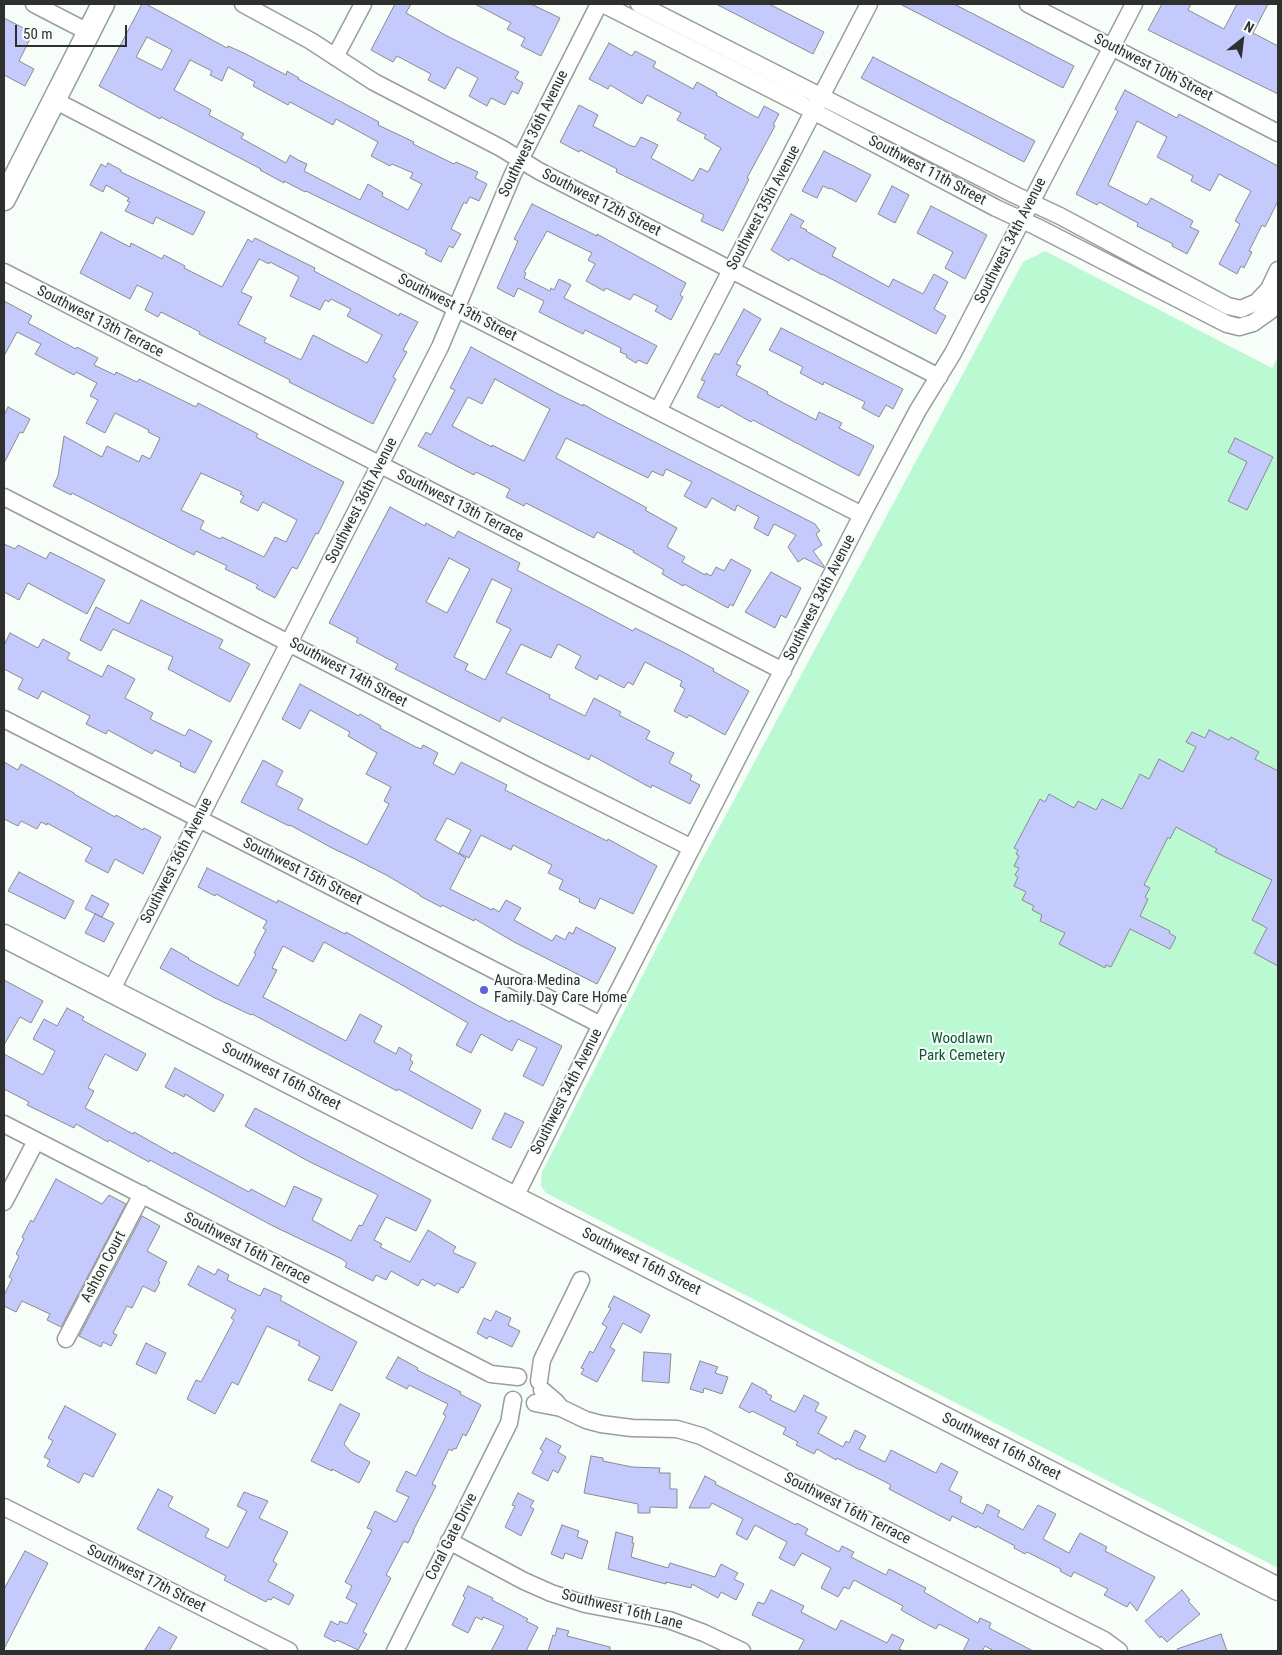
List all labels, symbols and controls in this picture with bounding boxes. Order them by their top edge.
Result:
scale bar [18,15,130,47]
north arrow [1217,15,1267,65]
text: N [1242,18,1257,36]
text: 50 m [23,25,53,43]
street label: Southwest 10th Street [1091,30,1215,106]
street label: Southwest 36th Avenue [495,68,573,200]
street label: Southwest 11th Street [865,132,989,210]
street label: Southwest 35th Avenue [723,142,805,274]
street label: Southwest 12th Street [539,165,663,241]
street label: Southwest 34th Avenue [971,175,1051,307]
street label: Southwest 13th Street [395,270,519,346]
street label: Southwest 13th Terrace [34,282,166,362]
street label: Southwest 36th Avenue [322,435,402,567]
street label: Southwest 13th Terrace [394,466,526,546]
street label: Southwest 34th Avenue [780,532,860,664]
street label: Southwest 14th Street [286,634,410,712]
street label: Southwest 36th Avenue [137,795,217,927]
street label: Southwest 15th Street [240,834,364,910]
place label: Aurora Medina Family Day Care Home [494,972,627,1007]
marker: Aurora Medina Family Day Care Home [478,984,490,996]
street label: Southwest 34th Avenue [527,1026,607,1158]
park label: Woodlawn Park Cemetery [919,1030,1005,1065]
street label: Southwest 16th Street [219,1039,343,1115]
street label: Southwest 16th Terrace [181,1209,313,1289]
street label: Southwest 16th Street [579,1224,703,1300]
street label: Ashton Court [78,1228,130,1306]
street label: Southwest 16th Street [939,1409,1063,1485]
street label: Southwest 16th Terrace [781,1469,913,1549]
street label: Coral Gate Drive [422,1490,482,1584]
street label: Southwest 17th Street [84,1541,208,1617]
street label: Southwest 16th Lane [560,1586,684,1634]

